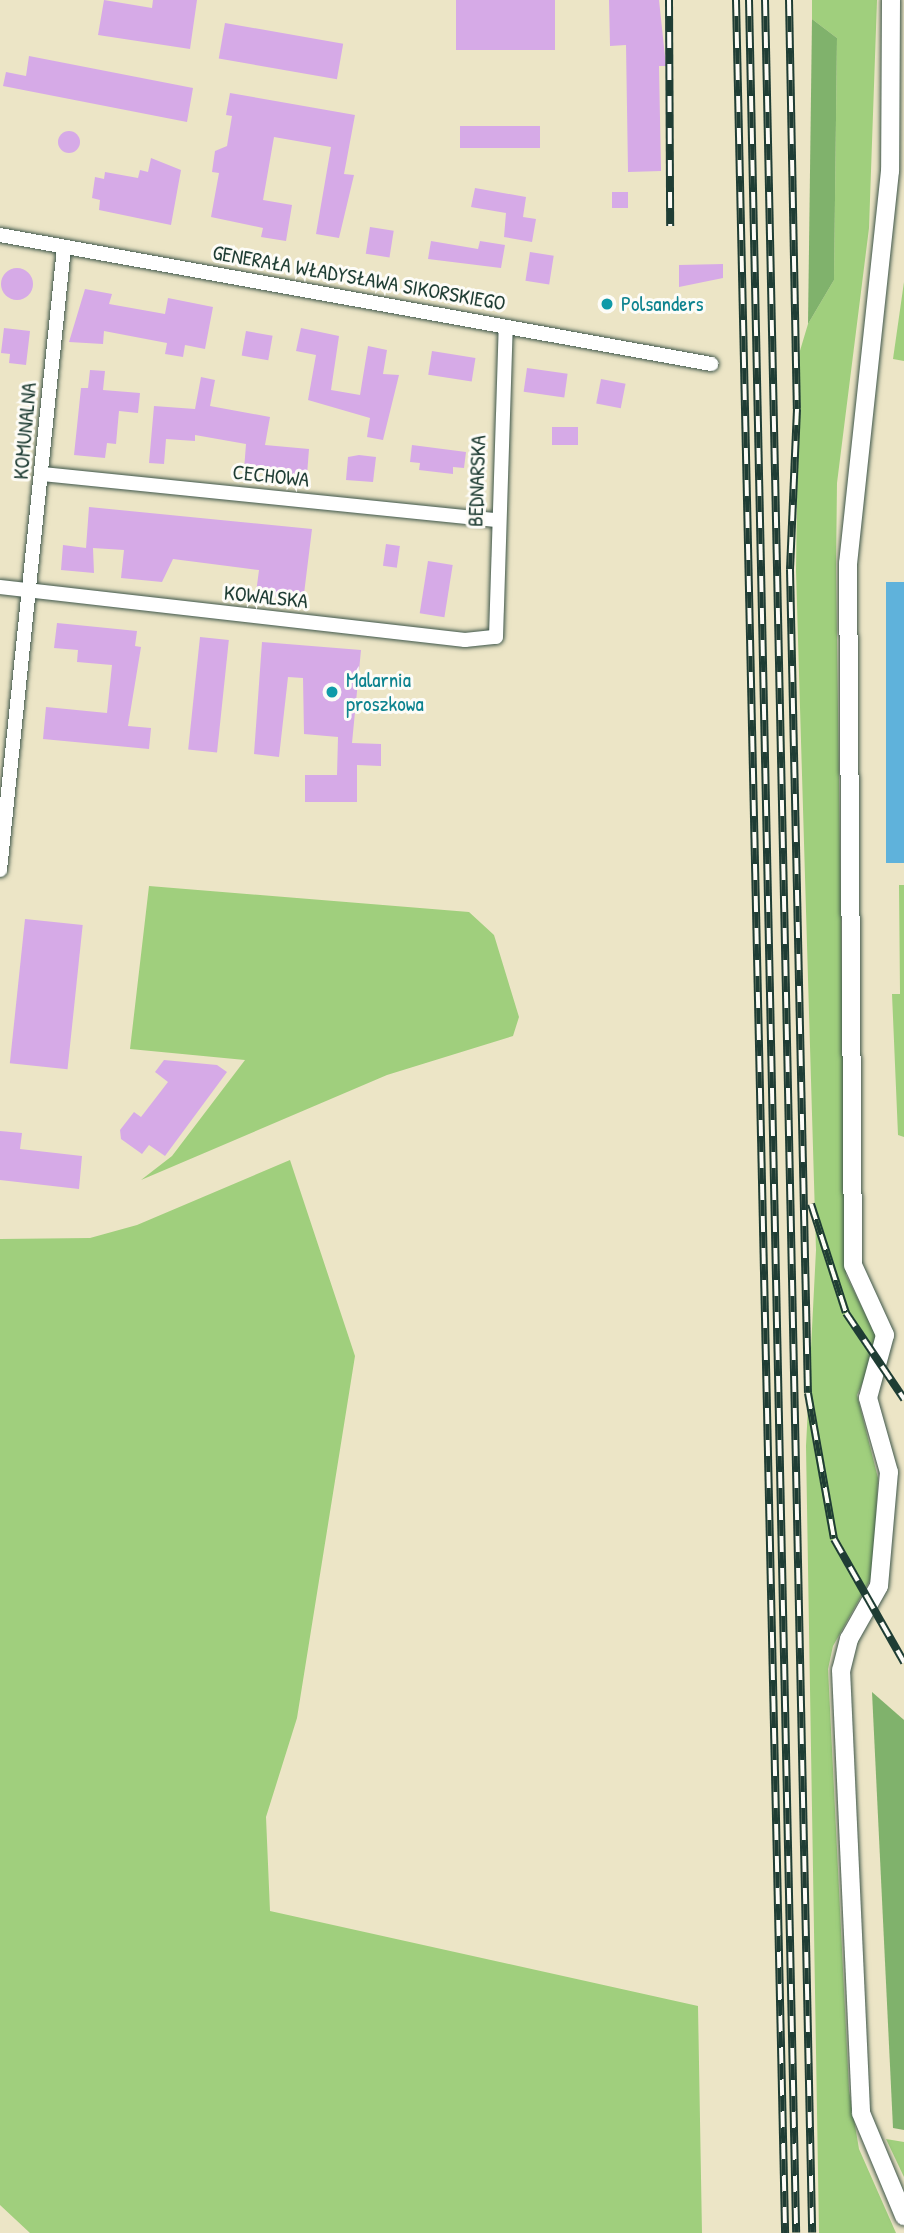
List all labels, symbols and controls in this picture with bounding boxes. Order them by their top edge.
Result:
street label: GENERAŁA WŁADYSŁAWA SIKORSKIEGO [211,240,507,316]
place label: Polsanders [621,291,704,317]
marker: Polsanders [599,296,615,312]
street label: KOMUNALNA [8,381,42,481]
street label: BEDNARSKA [463,435,491,527]
street label: CECHOWA [231,459,311,493]
street label: KOWALSKA [223,580,309,614]
place label: Malarnia proszkowa [346,667,424,717]
marker: Malarnia proszkowa [324,684,340,700]

